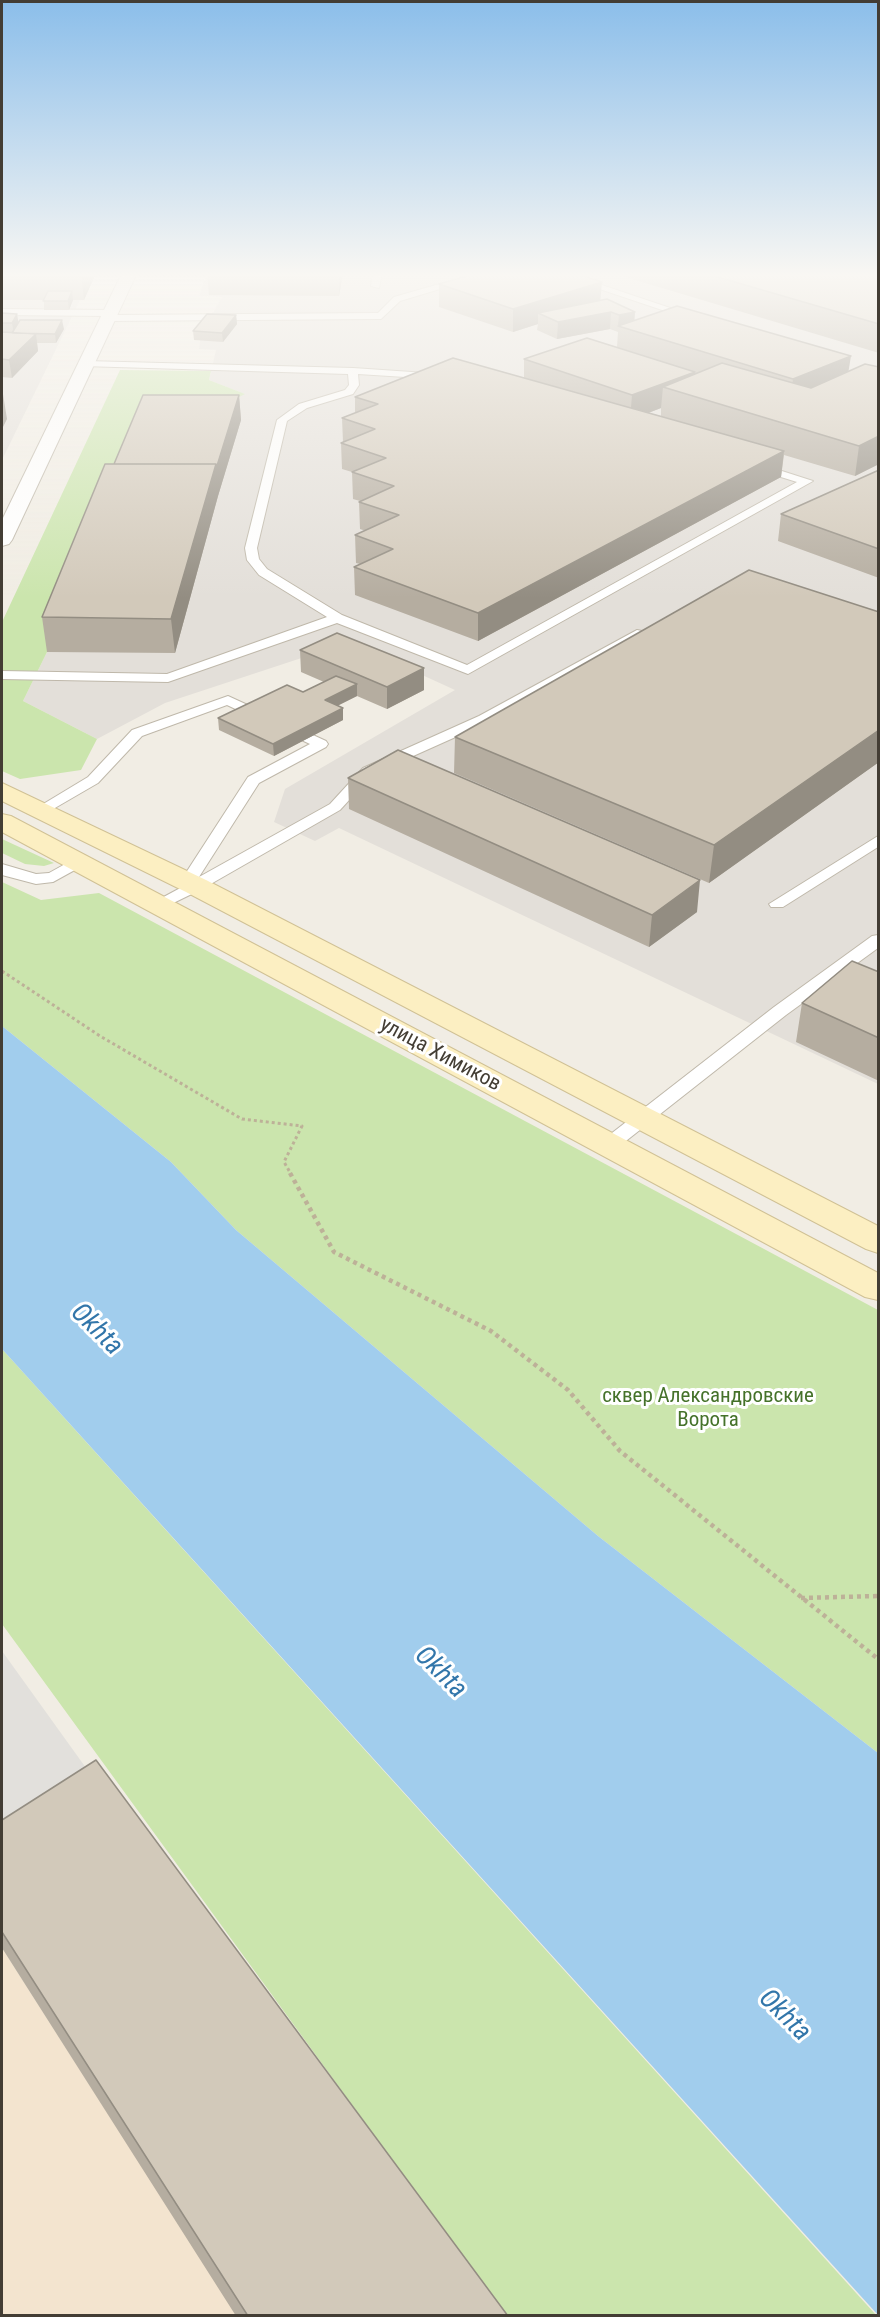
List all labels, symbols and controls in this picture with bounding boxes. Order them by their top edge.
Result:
street label: улица Химиков [375,1013,505,1097]
water label: Okhta [63,1297,129,1363]
park label: сквер Александровские Ворота [602,1384,814,1434]
water label: Okhta [407,1640,473,1706]
water label: Okhta [751,1983,817,2049]

